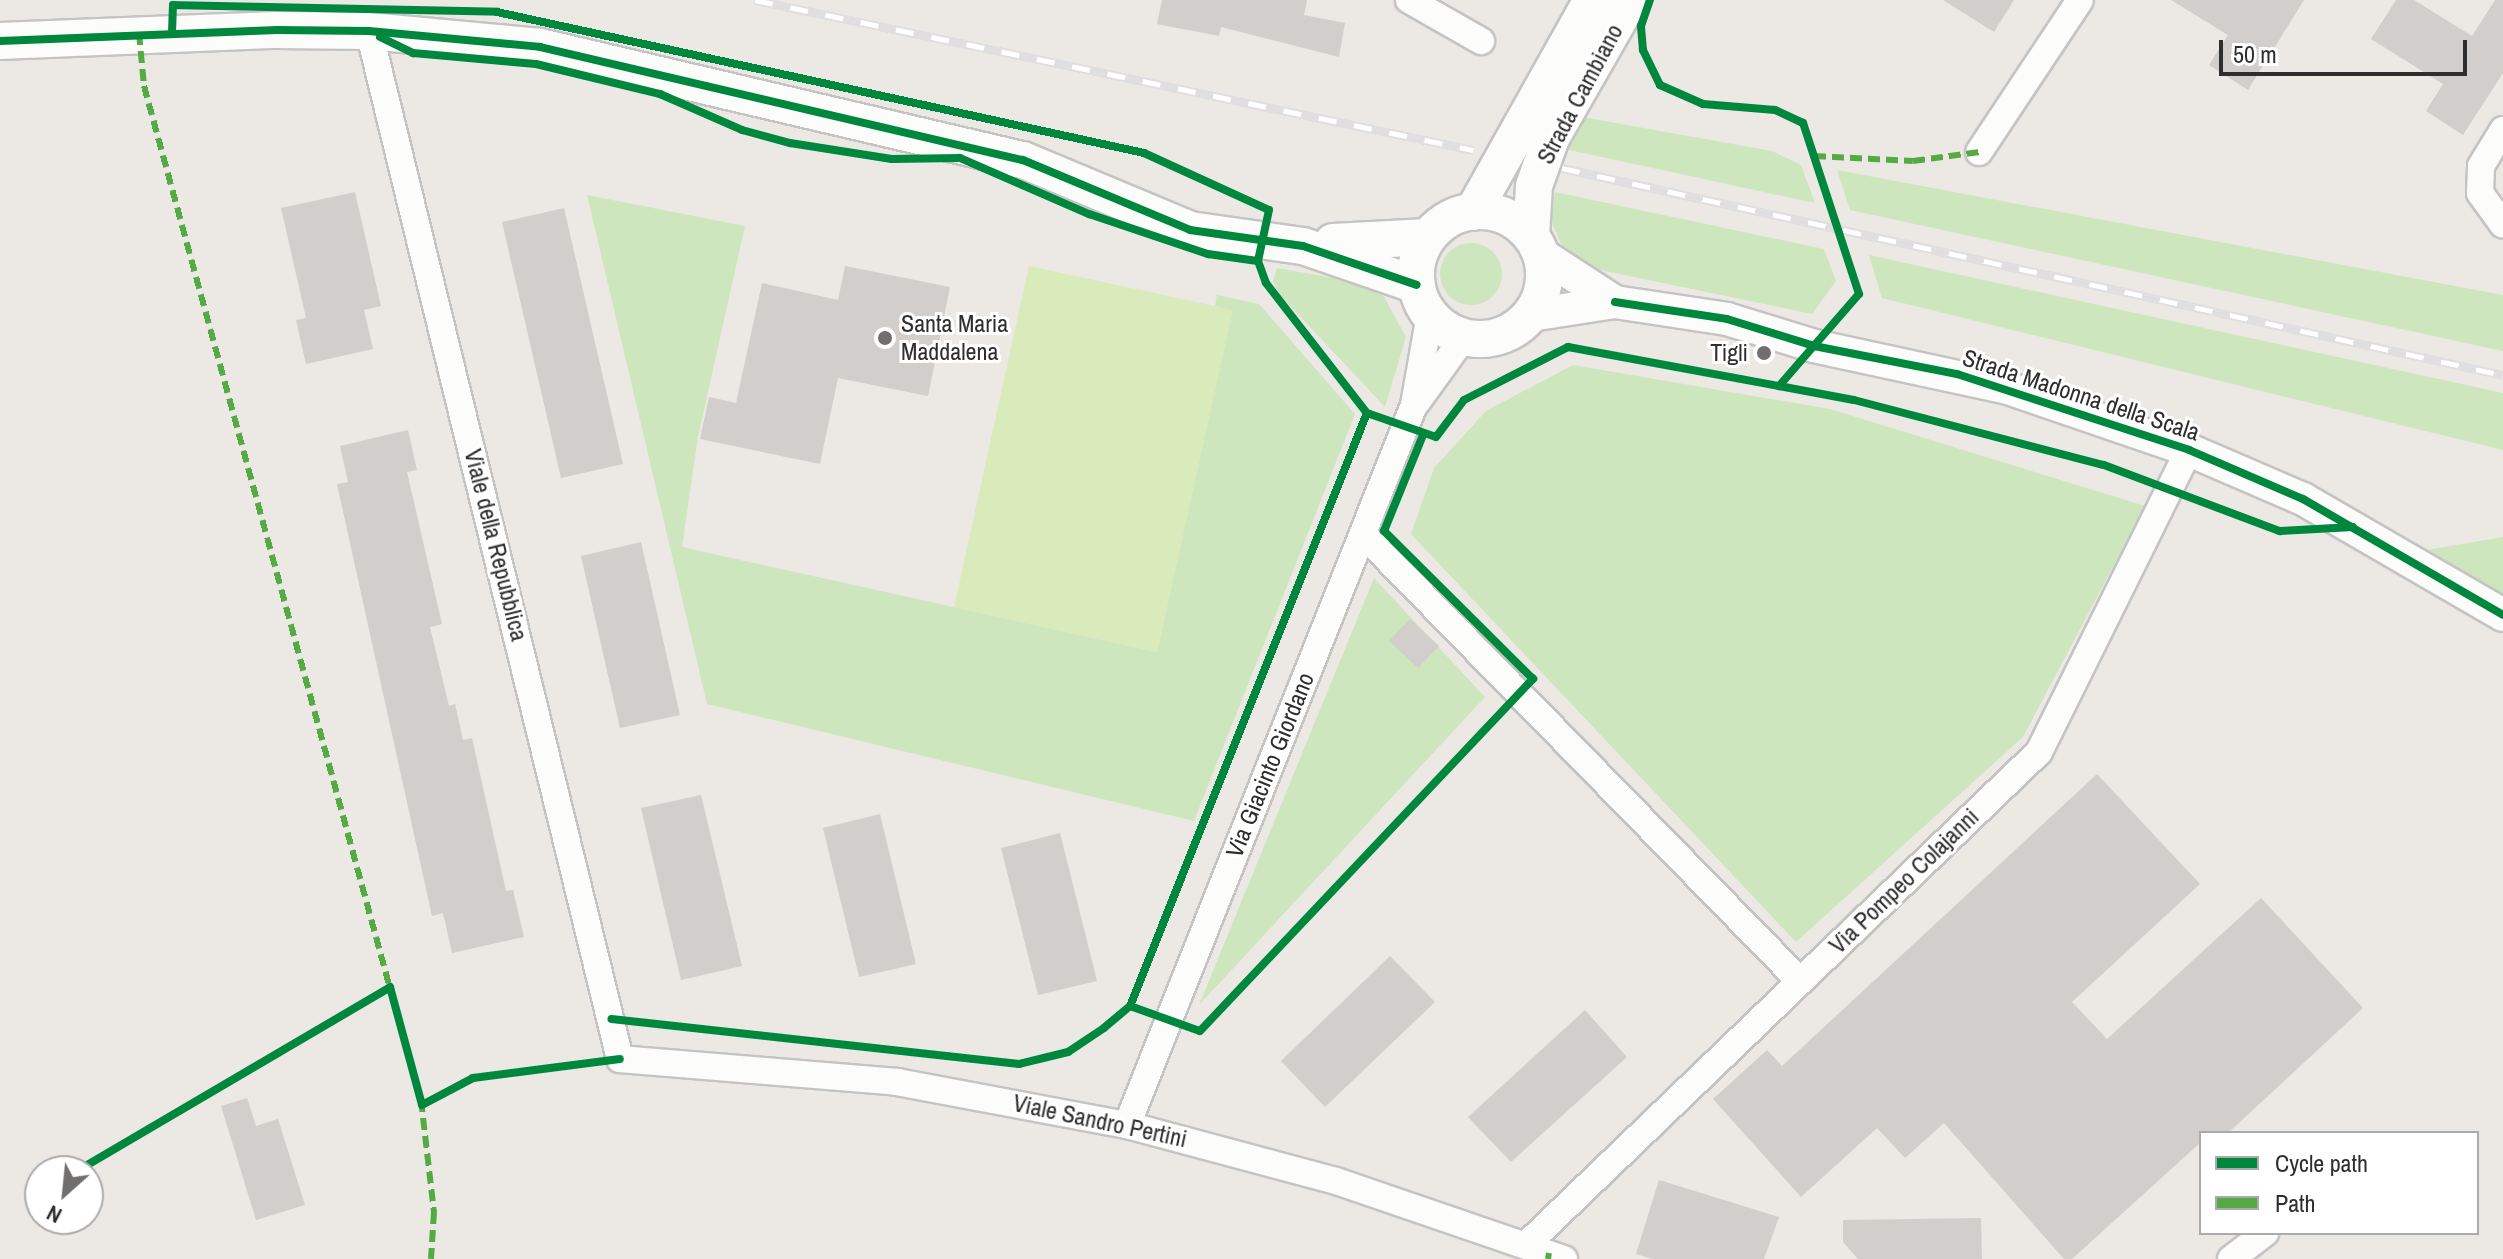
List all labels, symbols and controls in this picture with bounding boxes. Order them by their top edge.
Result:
street label: Strada Cambiano [1531,19,1629,169]
scale bar [2223,24,2471,74]
text: 50 m [2233,38,2277,70]
place label: Santa Maria Maddalena [901,310,1008,366]
marker: Santa Maria Maddalena [876,329,894,347]
place label: Tigli [1710,339,1748,367]
street label: Strada Madonna della Scala [1959,343,2203,447]
marker: Tigli [1755,344,1773,362]
street label: Viale della Repubblica [458,446,534,644]
street label: Via Giacinto Giordano [1220,668,1320,862]
street label: Via Pompeo Colajanni [1823,802,1985,960]
street label: Viale Sandro Pertini [1010,1089,1190,1153]
legend [2199,1131,2479,1235]
text: Cycle path [2275,1147,2368,1179]
north arrow [24,1155,104,1235]
text: Path [2275,1187,2316,1219]
text: N [41,1198,67,1231]

